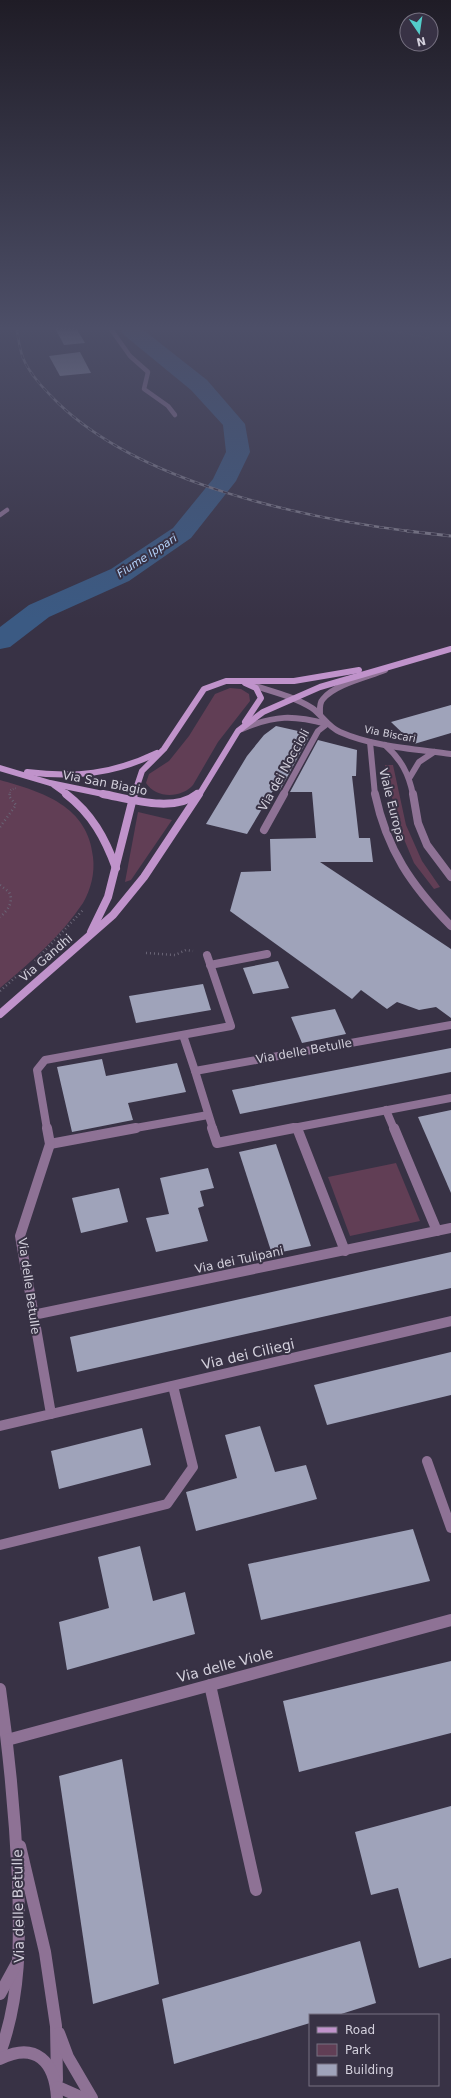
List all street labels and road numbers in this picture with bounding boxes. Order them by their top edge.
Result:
street label: Via Biscari [363,724,417,744]
street label: Via dei Noccioli [256,727,312,813]
street label: Viale Europa [376,767,408,843]
street label: Via San Biagio [61,768,149,798]
street label: Via Gandhi [17,931,75,985]
street label: Via delle Betulle [255,1036,353,1066]
street label: Via delle Betulle [15,1237,43,1335]
street label: Via dei Tulipani [193,1244,285,1276]
street label: Via dei Ciliegi [200,1336,296,1372]
street label: Via delle Viole [175,1644,275,1686]
street label: Via delle Betulle [9,1849,27,1963]

